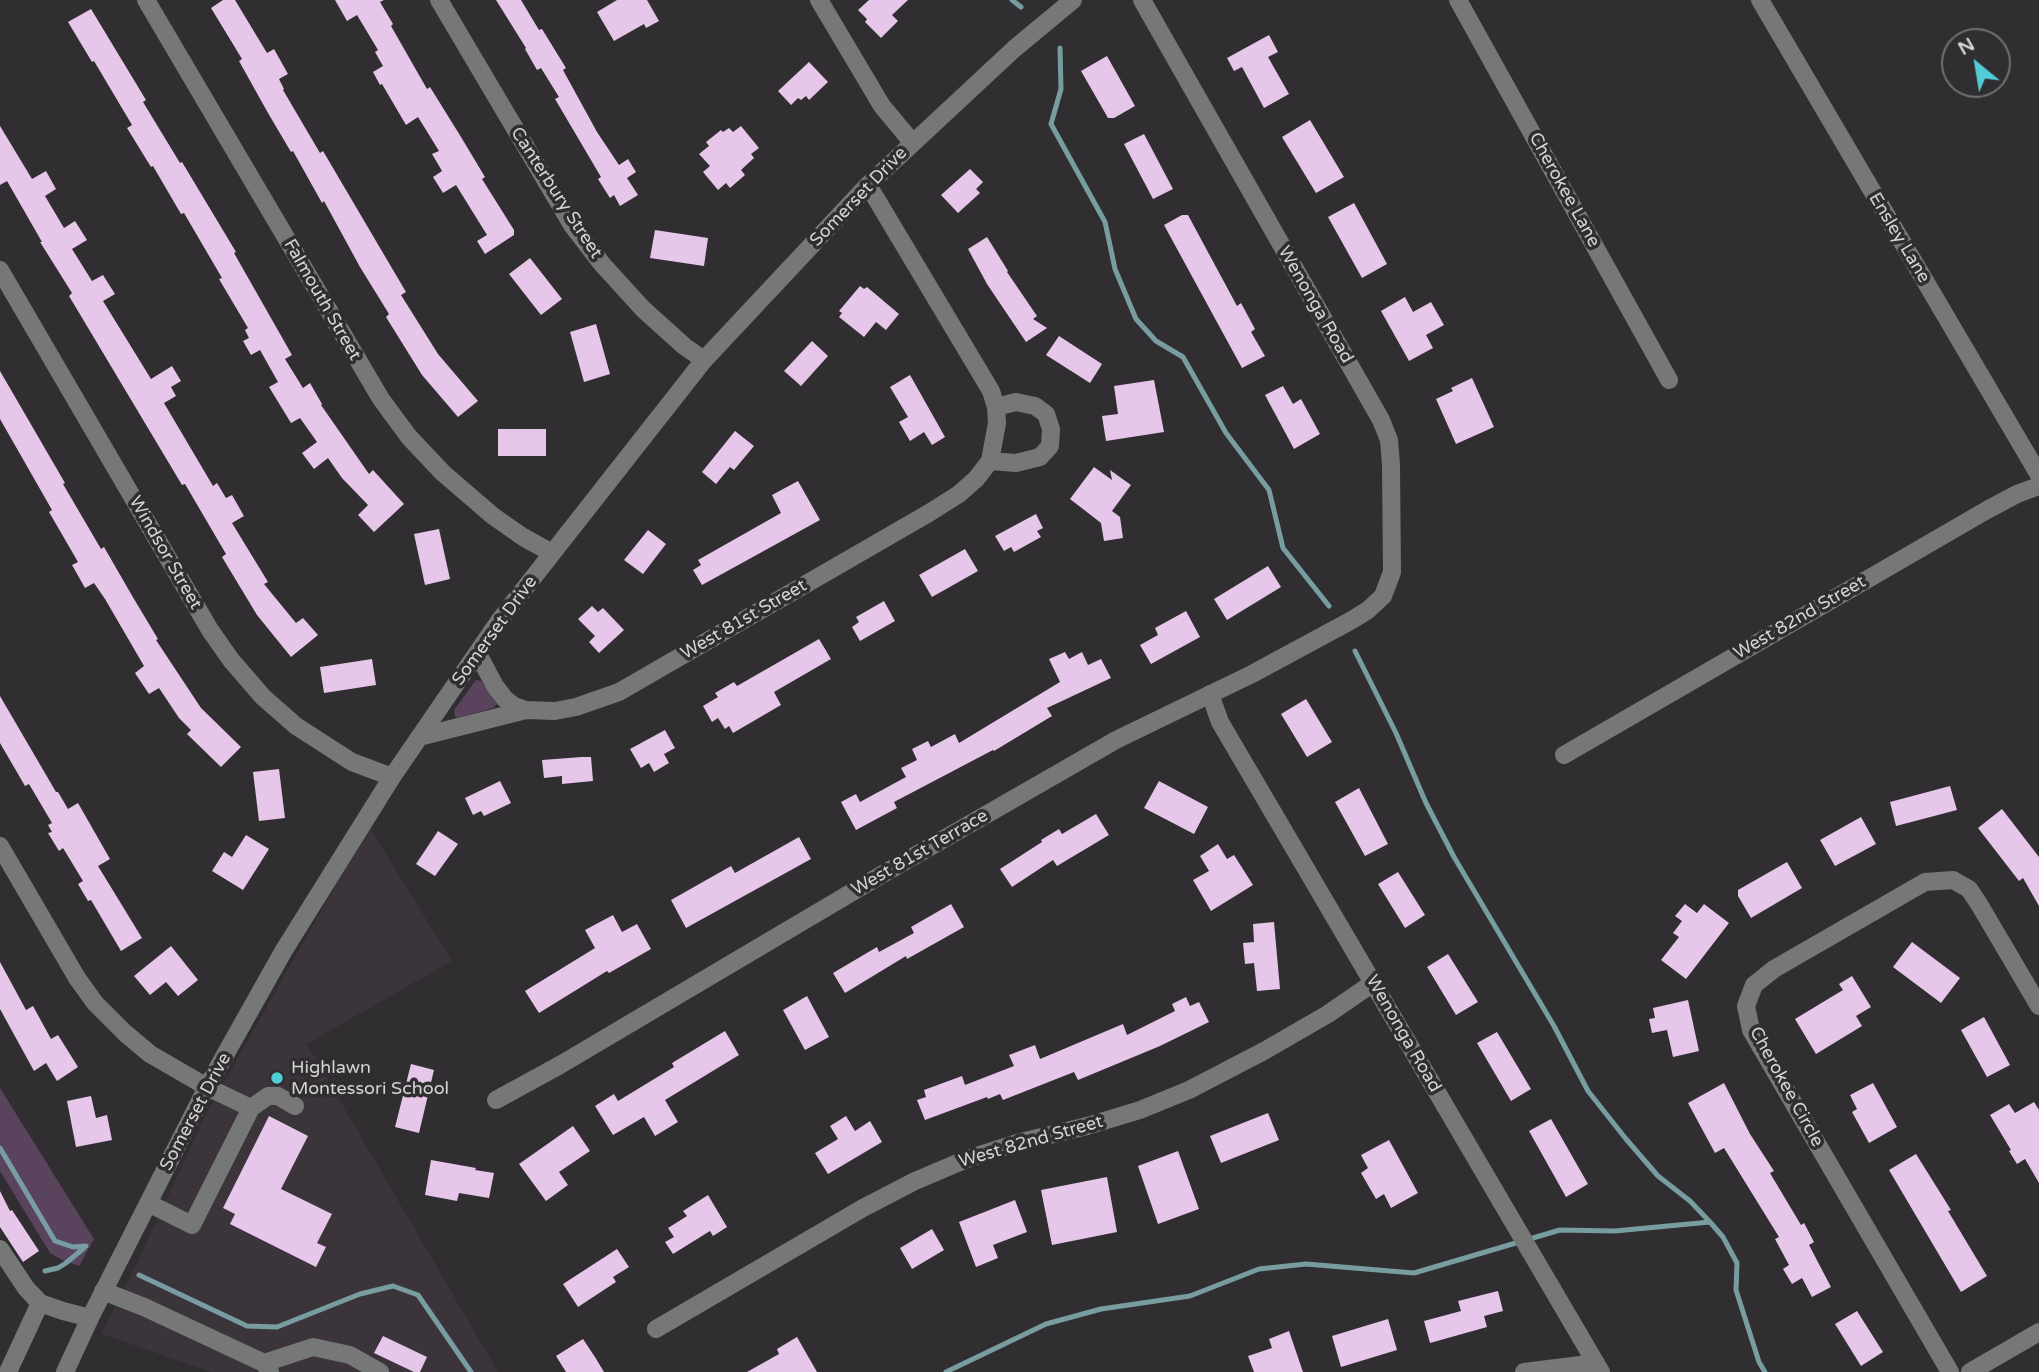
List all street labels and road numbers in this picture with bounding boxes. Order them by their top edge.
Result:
street label: Canterbury Street [505,123,607,263]
street label: Cherokee Lane [1524,129,1604,251]
street label: Somerset Drive [806,143,912,251]
street label: Ensley Lane [1864,189,1934,287]
street label: Falmouth Street [279,235,365,365]
street label: Wenonga Road [1273,243,1357,367]
street label: Windsor Street [124,492,206,614]
street label: West 82nd Street [1730,571,1870,665]
street label: Somerset Drive [448,572,542,690]
street label: West 81st Street [677,575,811,665]
street label: West 81st Terrace [848,805,992,901]
street label: Wenonga Road [1361,972,1445,1096]
street label: Cherokee Circle [1744,1023,1828,1151]
street label: Somerset Drive [156,1049,236,1175]
street label: West 82nd Street [957,1111,1105,1173]

